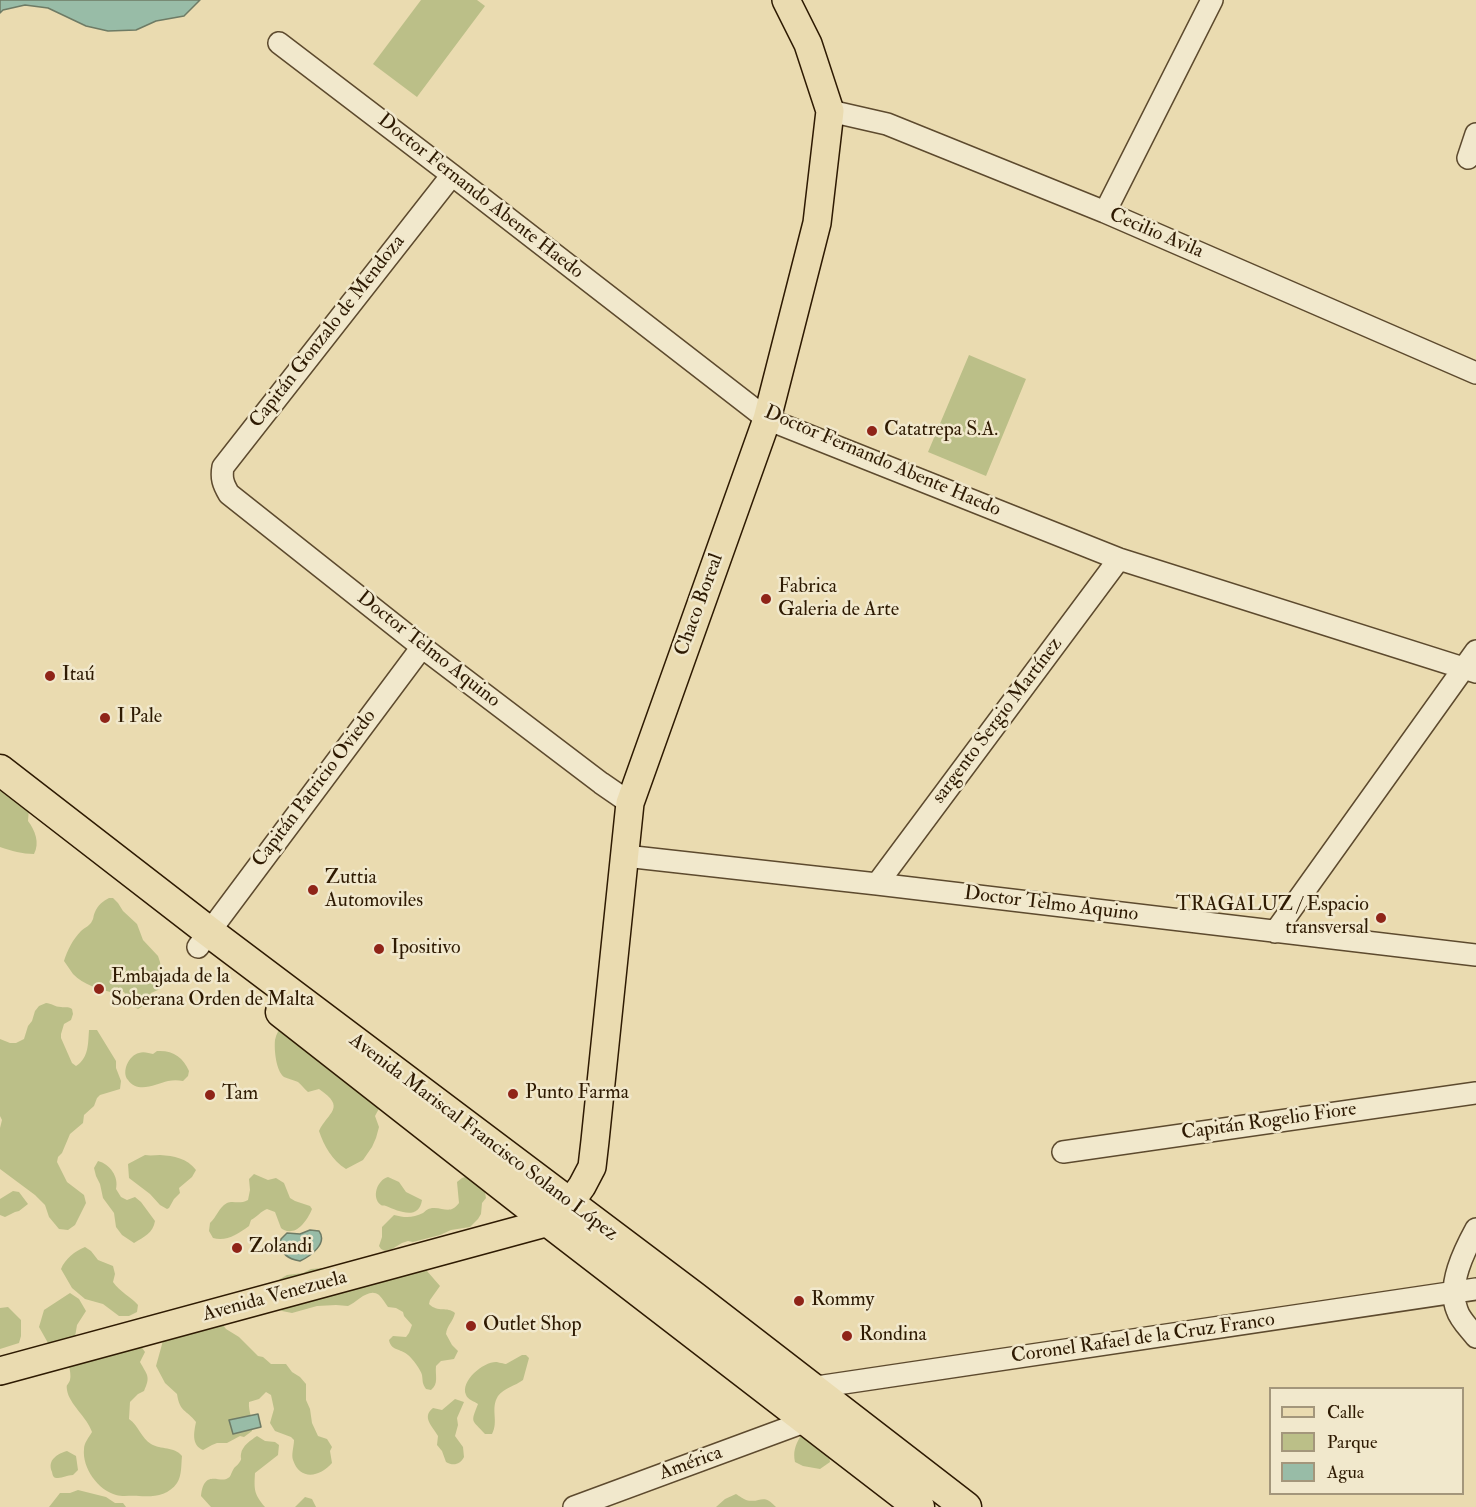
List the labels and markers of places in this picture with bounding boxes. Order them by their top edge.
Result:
place label: Catatrepa S.A. [884,419,998,443]
marker: Catatrepa S.A. [865,424,879,438]
place label: Fabrica Galeria de Arte [778,576,899,623]
marker: Fabrica Galeria de Arte [759,592,773,606]
place label: Itaú [62,664,95,688]
marker: Itaú [43,669,57,683]
place label: I Pale [117,706,162,730]
marker: I Pale [98,711,112,725]
place label: Zuttia Automoviles [325,867,423,914]
marker: Zuttia Automoviles [306,883,320,897]
place label: TRAGALUZ / Espacio transversal [1176,894,1369,941]
marker: TRAGALUZ / Espacio transversal [1374,911,1388,925]
place label: Ipositivo [391,937,461,961]
marker: Ipositivo [372,942,386,956]
place label: Embajada de la Soberana Orden de Malta [111,966,314,1013]
marker: Embajada de la Soberana Orden de Malta [92,982,106,996]
place label: Punto Farma [525,1082,629,1106]
place label: Tam [222,1083,258,1107]
marker: Punto Farma [506,1087,520,1101]
marker: Tam [203,1088,217,1102]
place label: Zolandi [249,1236,312,1260]
marker: Zolandi [230,1241,244,1255]
place label: Rommy [811,1289,874,1313]
marker: Rommy [792,1294,806,1308]
place label: Outlet Shop [483,1314,581,1338]
marker: Outlet Shop [464,1319,478,1333]
place label: Rondina [859,1324,927,1348]
marker: Rondina [840,1329,854,1343]

